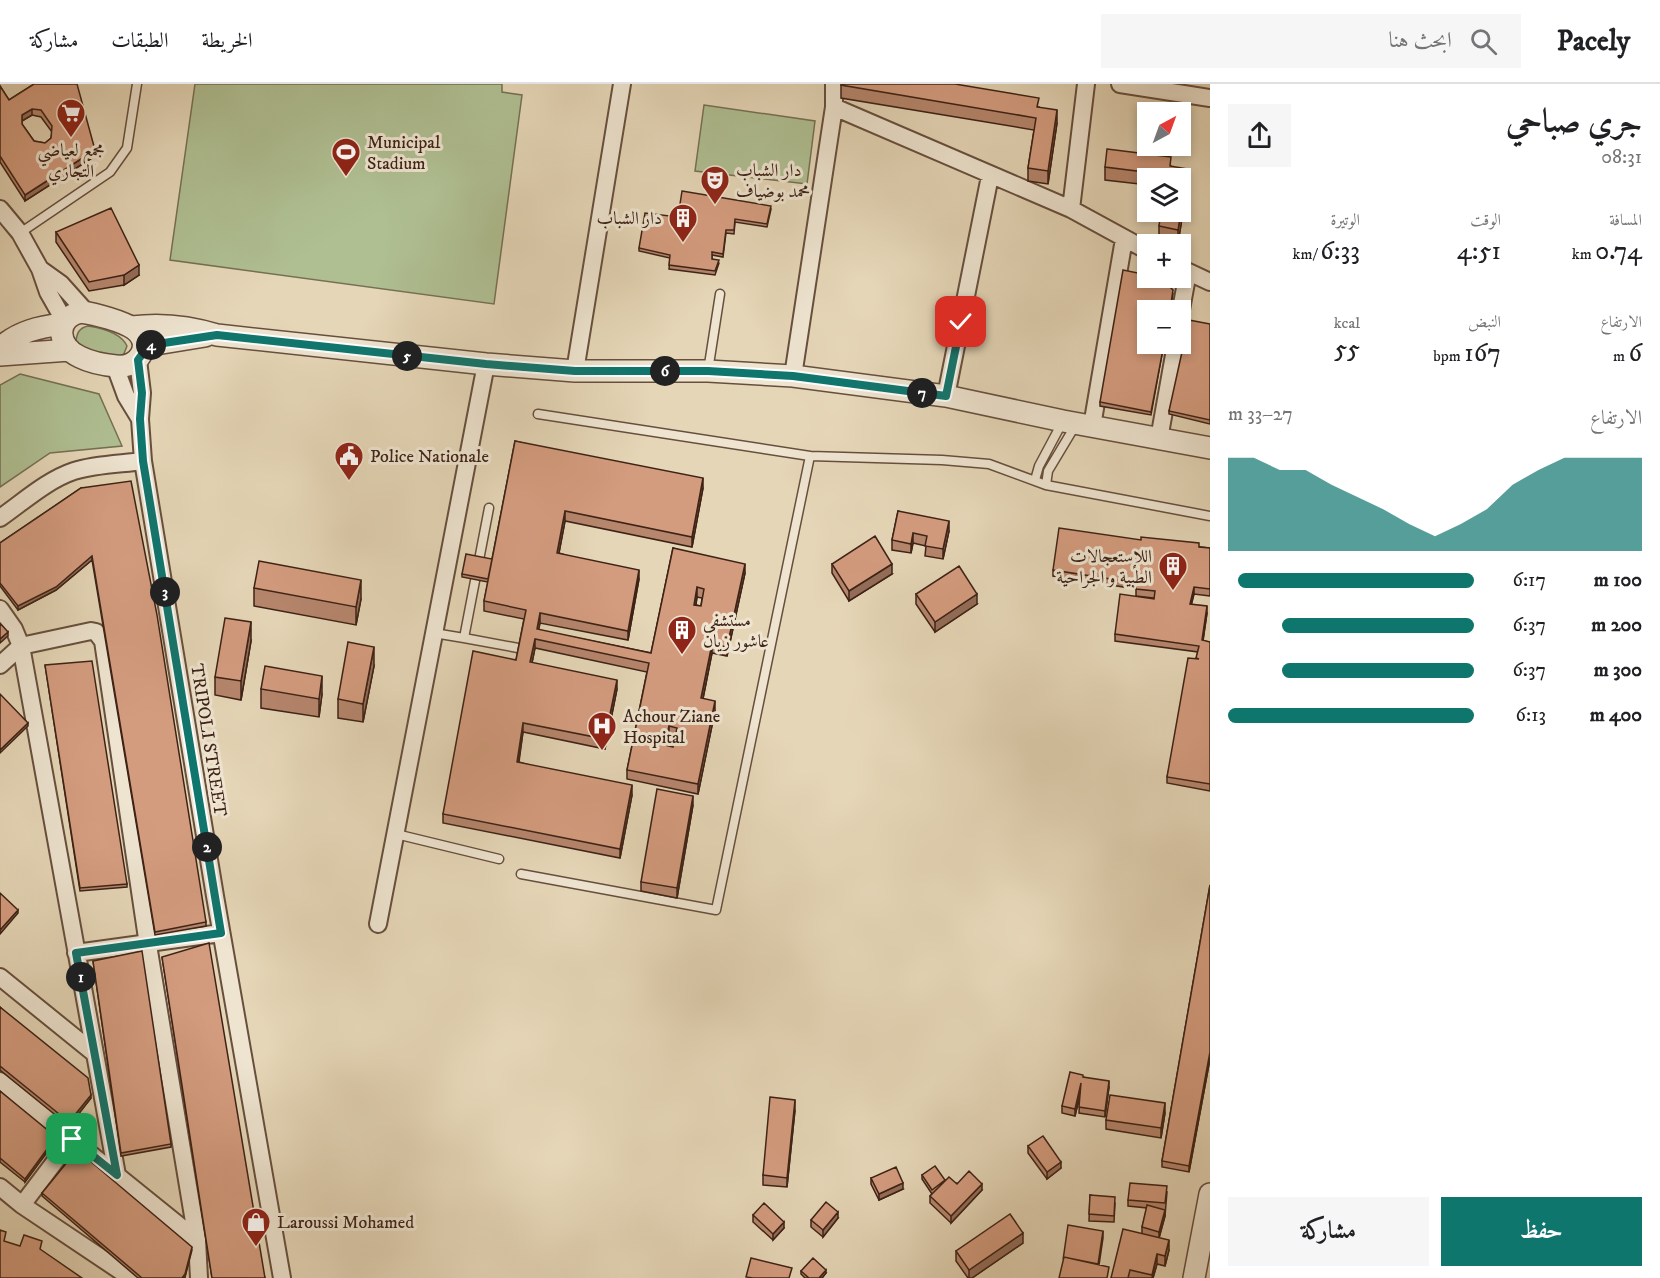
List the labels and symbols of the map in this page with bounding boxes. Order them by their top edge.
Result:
supermarket icon: مجمع لعياضي التجاري [55,97,87,139]
north arrow [1137,102,1191,156]
place label: Municipal Stadium [367,132,441,175]
sports icon: Municipal Stadium [330,136,362,178]
place label: مجمع لعياضي التجاري [38,140,104,186]
place label: دار الشباب محمد بوضياف [736,160,810,203]
theatre icon: دار الشباب محمد بوضياف [699,164,731,206]
building icon: دار الشباب [667,202,699,244]
place label: دار الشباب [596,208,662,230]
pin [935,296,986,347]
pin: 4 [136,330,166,360]
pin: 5 [392,341,422,371]
pin: 6 [650,356,680,386]
pin: 7 [907,378,937,408]
public building icon: Police Nationale [333,440,365,482]
place label: Police Nationale [370,446,489,468]
place label: اللإستعجالات الطبية و الجراحية [1056,546,1152,589]
building icon: اللإستعجالات الطبية و الجراحية [1157,550,1189,592]
pin: 3 [150,577,180,607]
place label: مستشفى عاشور زيان [703,610,769,653]
building icon: مستشفى عاشور زيان [666,614,698,656]
street label: TRIPOLI STREET [185,662,231,819]
place label: Achour Ziane Hospital [623,706,720,749]
hospital icon: Achour Ziane Hospital [586,710,618,752]
pin: 2 [192,832,222,862]
pin: 1 [66,962,96,992]
pin [46,1113,97,1164]
shop icon: Laroussi Mohamed [240,1206,272,1248]
place label: Laroussi Mohamed [277,1212,414,1234]

